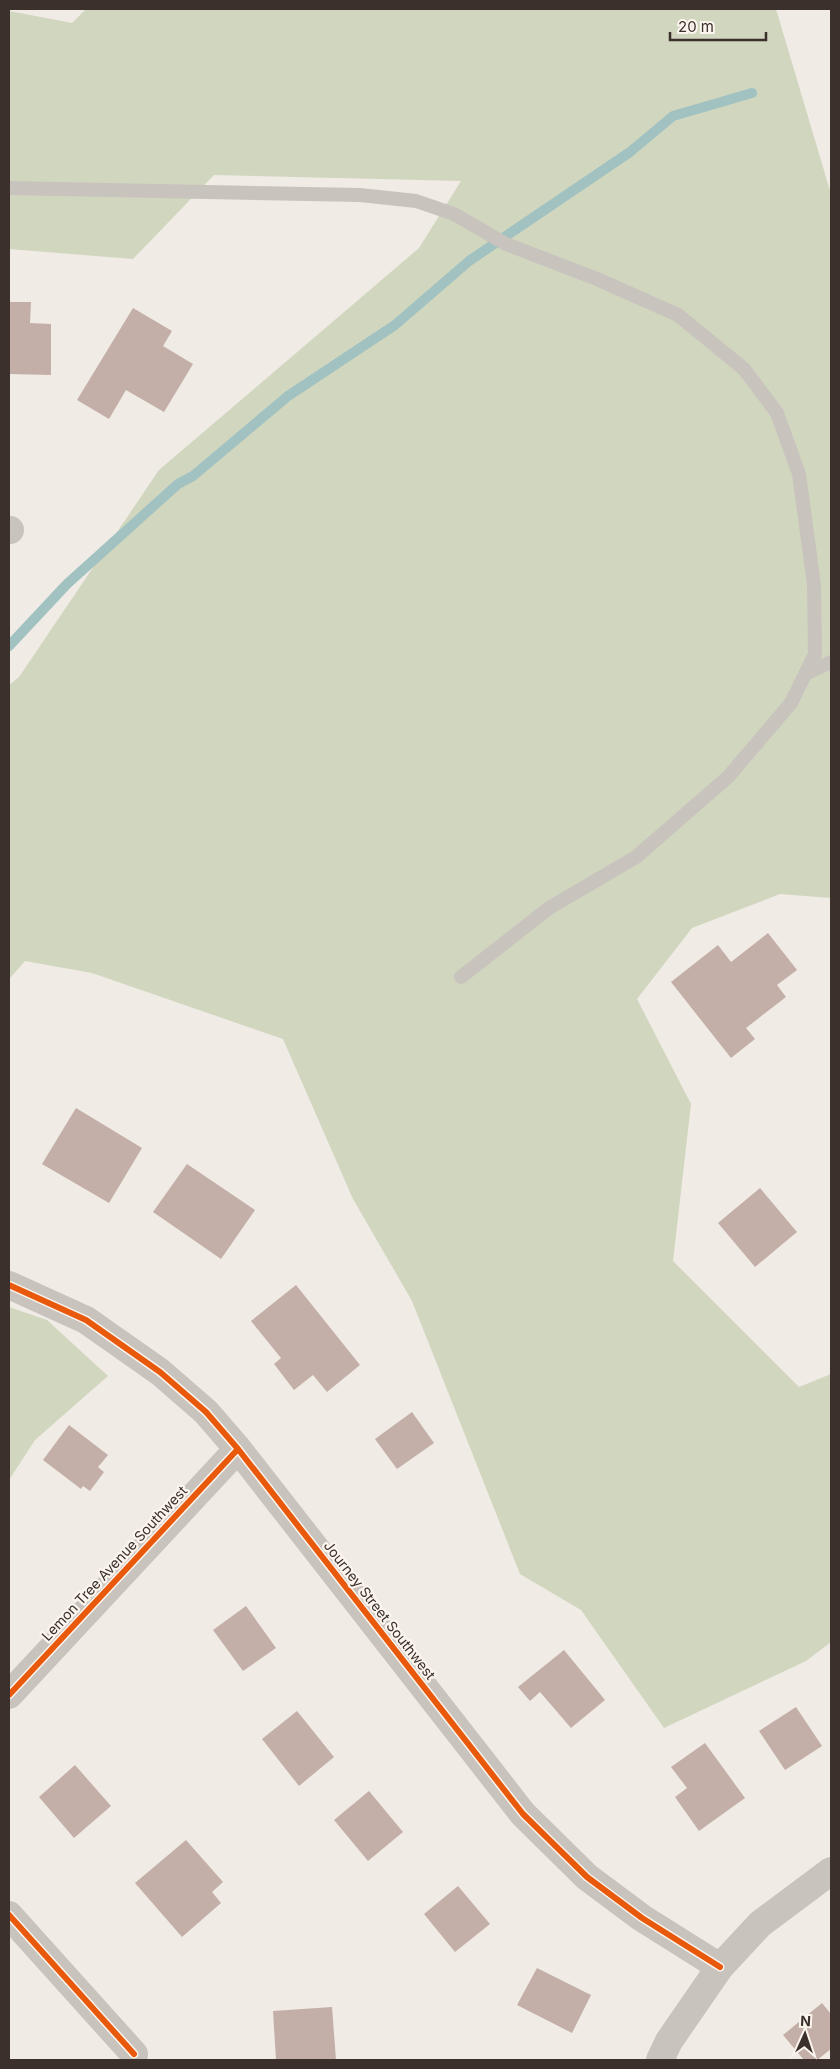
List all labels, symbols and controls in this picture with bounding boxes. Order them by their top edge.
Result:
scale bar [670,10,766,42]
text: 20 m [678,17,714,36]
street label: Lemon Tree Avenue Southwest [38,1482,191,1644]
street label: Journey Street Southwest [321,1537,440,1683]
north arrow [780,2009,830,2059]
text: N [800,2012,811,2029]

